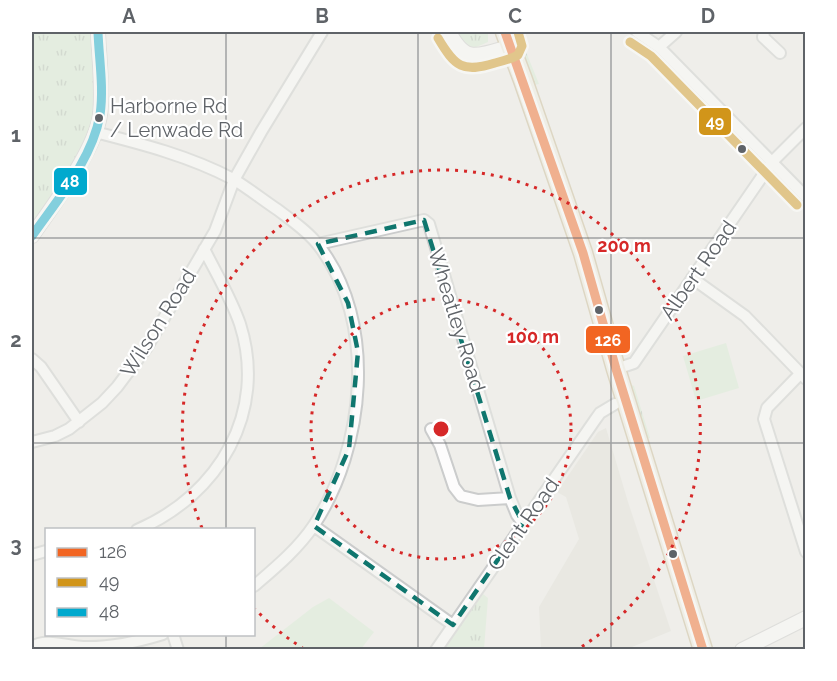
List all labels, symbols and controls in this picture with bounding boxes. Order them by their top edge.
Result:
text: A [122,4,136,28]
text: B [315,4,329,28]
text: C [508,4,522,28]
text: D [701,4,715,28]
place label: Harborne Rd / Lenwade Rd [110,94,243,142]
line badge: 49 [698,107,732,136]
marker: Harborne Rd / Lenwade Rd [93,112,105,124]
text: 49 [706,112,724,131]
text: 1 [11,123,21,147]
unlabelled marker [736,143,748,155]
line badge: 48 [53,167,88,196]
text: 48 [61,172,79,191]
street label: Albert Road [655,216,741,324]
text: 200 m [597,235,651,256]
street label: Wheatley Road [423,245,491,395]
street label: Wilson Road [115,264,201,382]
unlabelled marker [593,304,605,316]
line badge: 126 [585,325,631,354]
text: 100 m [507,326,559,347]
text: 2 [10,328,22,352]
text: 126 [595,331,622,350]
centre of rings [431,419,451,439]
street label: Clent Road [482,473,564,575]
legend [45,528,255,636]
text: 3 [10,533,22,557]
text: 126 [99,541,127,562]
unlabelled marker [667,548,679,560]
text: 49 [99,571,119,592]
text: 48 [99,601,120,622]

